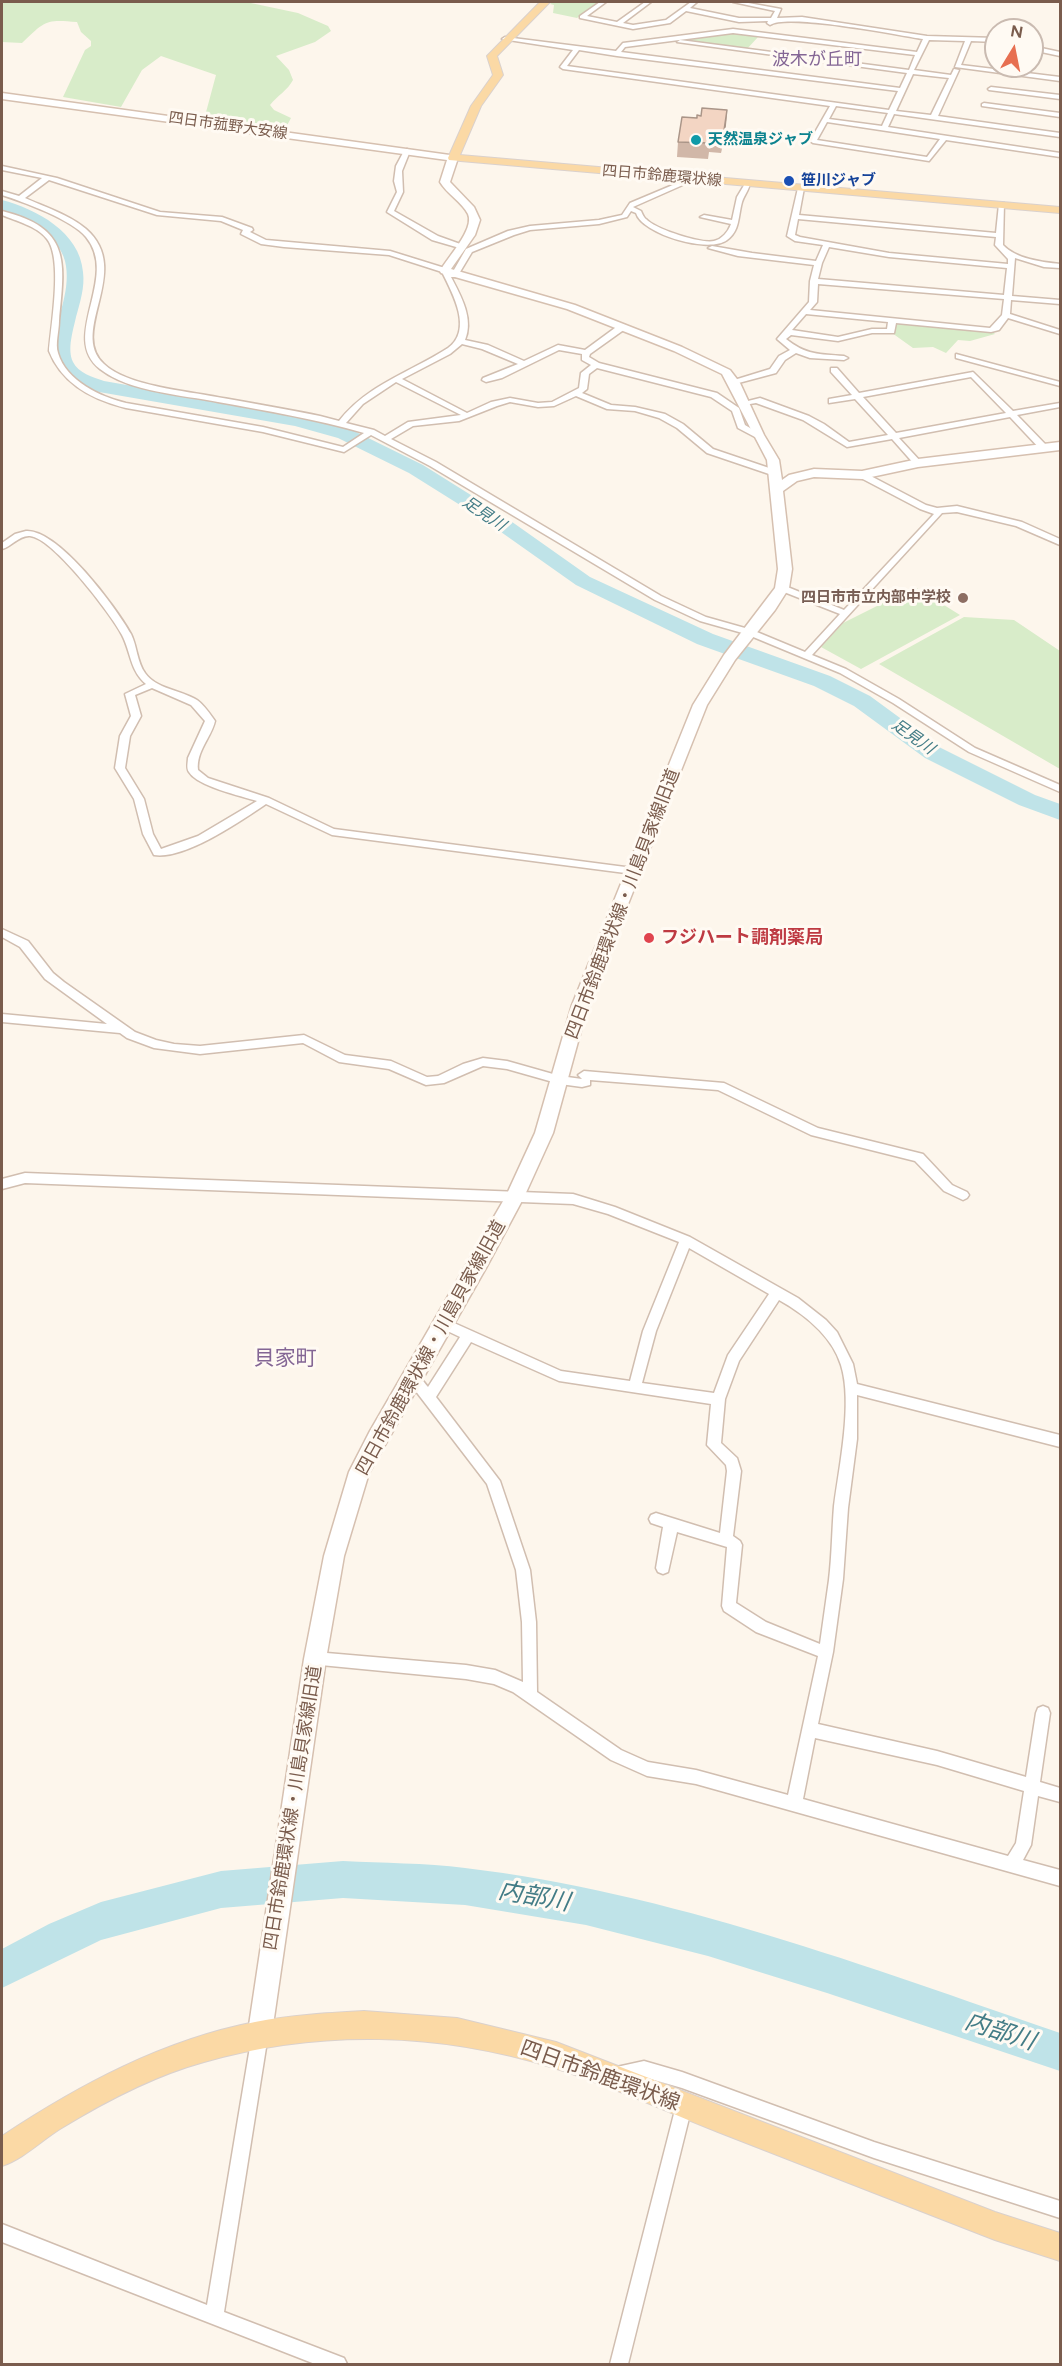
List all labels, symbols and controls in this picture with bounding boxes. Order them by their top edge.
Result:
north arrow [984,18,1044,78]
text: N [1009,21,1025,42]
district label: 波木が丘町 [772,49,862,71]
street label: 四日市菰野大安線 [167,109,289,143]
place label: 天然温泉ジャブ [708,131,813,149]
marker: 天然温泉ジャブ [689,133,703,147]
street label: 四日市鈴鹿環状線 [601,162,723,190]
place label: 笹川ジャブ [801,172,876,190]
marker: 笹川ジャブ [782,174,796,188]
water label: 足見川 [459,493,509,535]
place label: 四日市市立内部中学校 [801,589,951,607]
marker: 四日市市立内部中学校 [956,591,970,605]
water label: 足見川 [888,715,938,759]
street label: 四日市鈴鹿環状線・川島貝家線旧道 [561,766,685,1042]
place label: フジハート調剤薬局 [661,927,823,949]
marker: フジハート調剤薬局 [642,931,656,945]
street label: 四日市鈴鹿環状線・川島貝家線旧道 [352,1217,510,1479]
district label: 貝家町 [254,1346,316,1372]
street label: 四日市鈴鹿環状線・川島貝家線旧道 [260,1664,326,1952]
water label: 内部川 [496,1877,572,1917]
water label: 内部川 [961,2007,1039,2057]
street label: 四日市鈴鹿環状線 [517,2035,683,2117]

